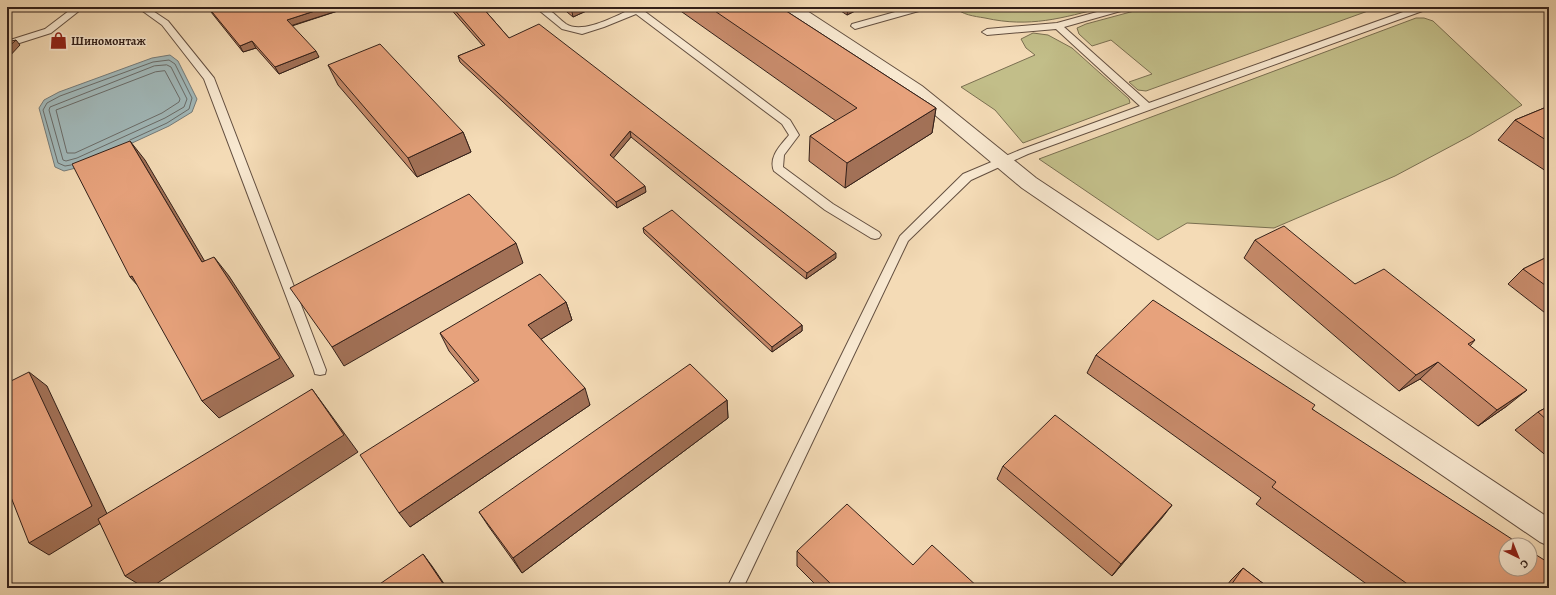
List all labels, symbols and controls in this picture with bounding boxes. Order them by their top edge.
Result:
shop icon: Шиномонтаж [48,31,68,51]
place label: Шиномонтаж [71,33,147,49]
north arrow [1498,537,1538,577]
text: С [1517,556,1532,572]

